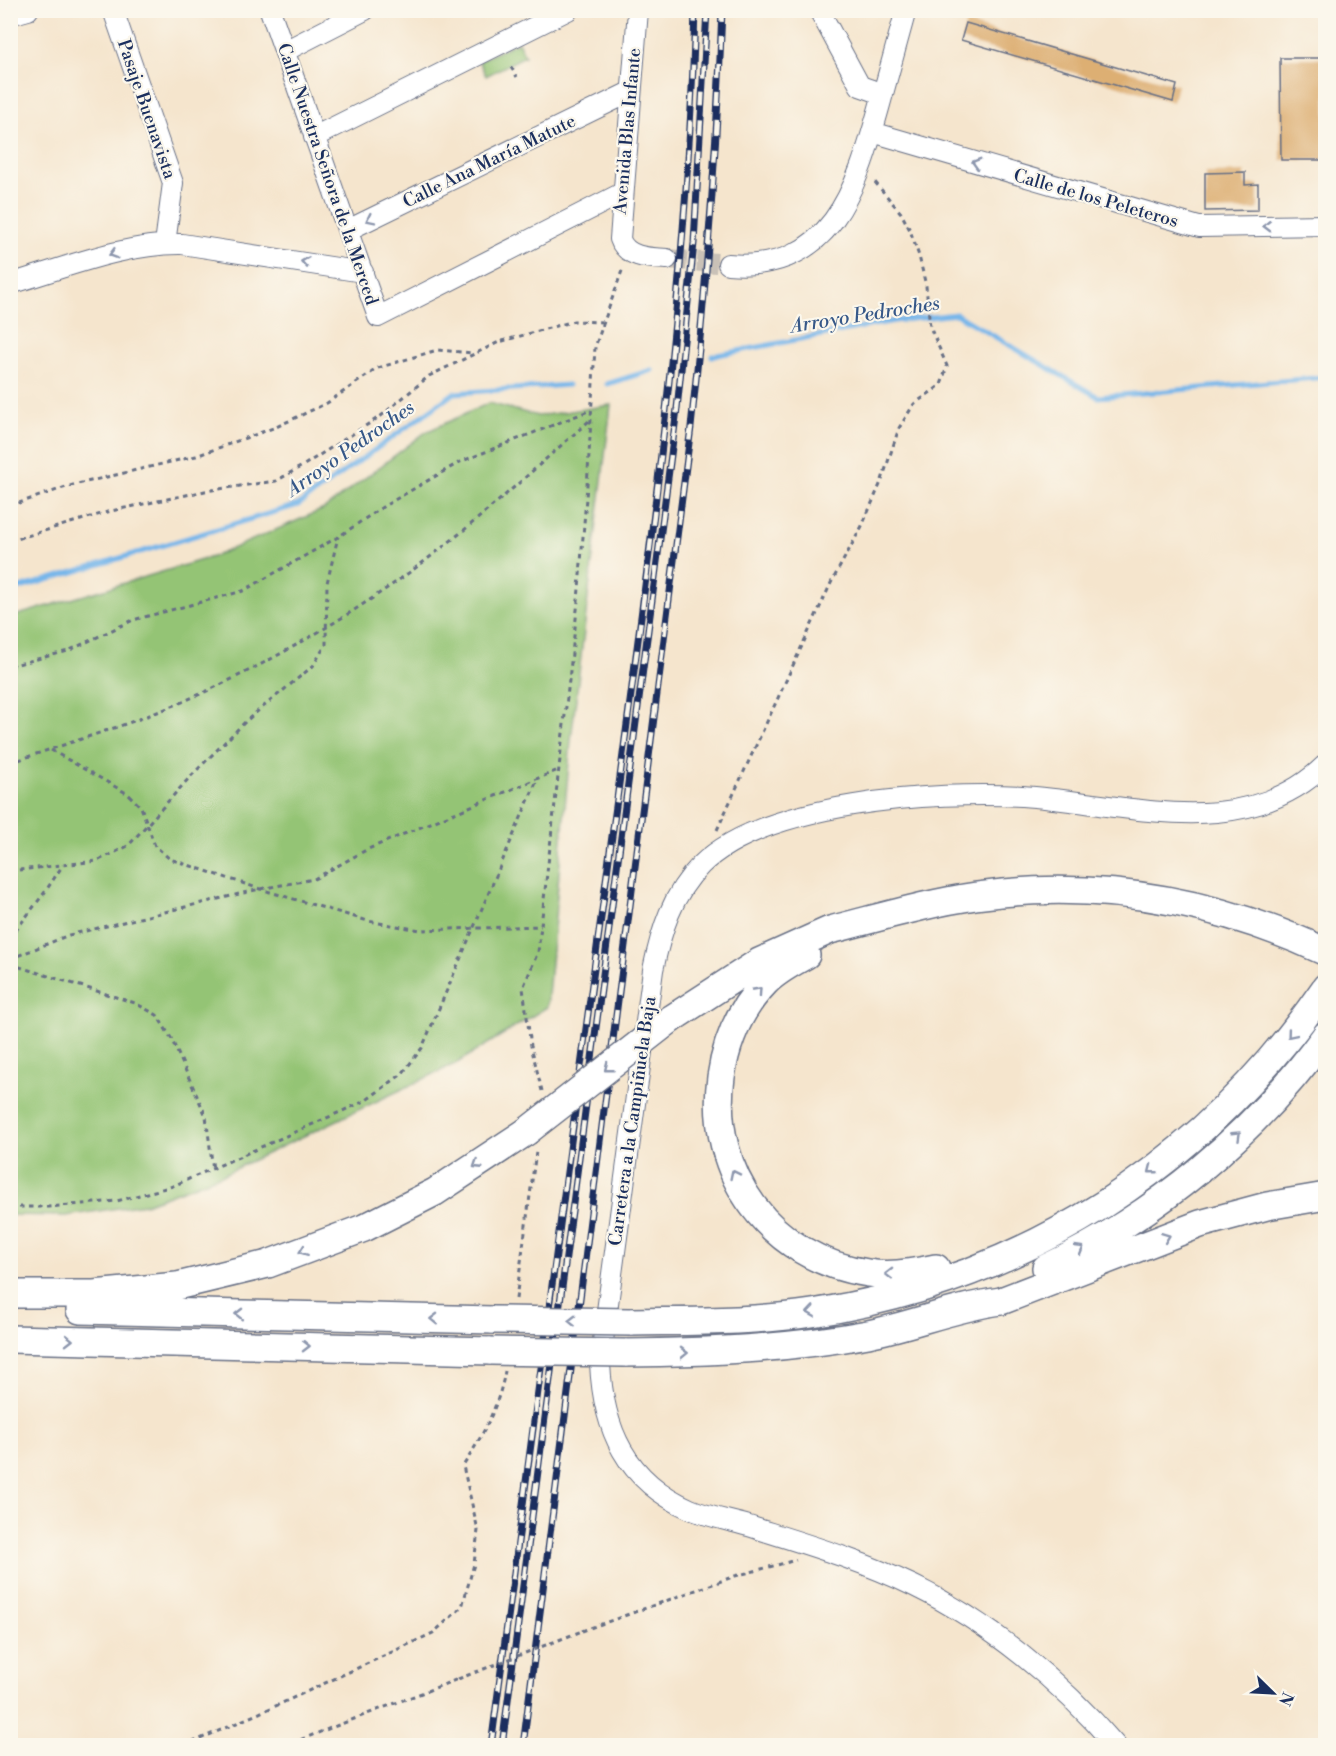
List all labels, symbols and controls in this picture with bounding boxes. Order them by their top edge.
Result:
street label: Pasaje Buenavista [112,36,182,183]
street label: Calle Nuestra Señora de la Merced [272,40,383,309]
street label: Avenida Blas Infante [609,47,646,216]
street label: Calle Ana María Matute [399,110,580,213]
one-way arrow [971,158,982,170]
street label: Calle de los Peleteros [1011,164,1181,233]
one-way arrow [365,212,376,224]
one-way arrow [1263,220,1272,232]
one-way arrow [108,247,118,259]
one-way arrow [300,257,310,269]
water label: Arroyo Pedroches [787,291,942,340]
water label: Arroyo Pedroches [280,396,420,504]
one-way arrow [751,987,762,998]
street label: Carretera a la Campiñuela Baja [604,994,662,1247]
one-way arrow [1287,1027,1298,1038]
one-way arrow [604,1061,615,1072]
one-way arrow [1231,1131,1241,1142]
one-way arrow [472,1157,483,1168]
one-way arrow [1148,1162,1159,1173]
one-way arrow [730,1169,742,1180]
one-way arrow [1160,1232,1170,1245]
one-way arrow [298,1244,309,1256]
one-way arrow [1074,1245,1084,1257]
one-way arrow [884,1268,893,1280]
one-way arrow [806,1306,815,1318]
one-way arrow [235,1308,244,1320]
one-way arrow [430,1313,439,1325]
one-way arrow [568,1315,577,1327]
one-way arrow [64,1334,73,1347]
one-way arrow [301,1340,310,1352]
one-way arrow [679,1347,688,1359]
north arrow [1243,1663,1303,1723]
text: N [1274,1689,1297,1709]

